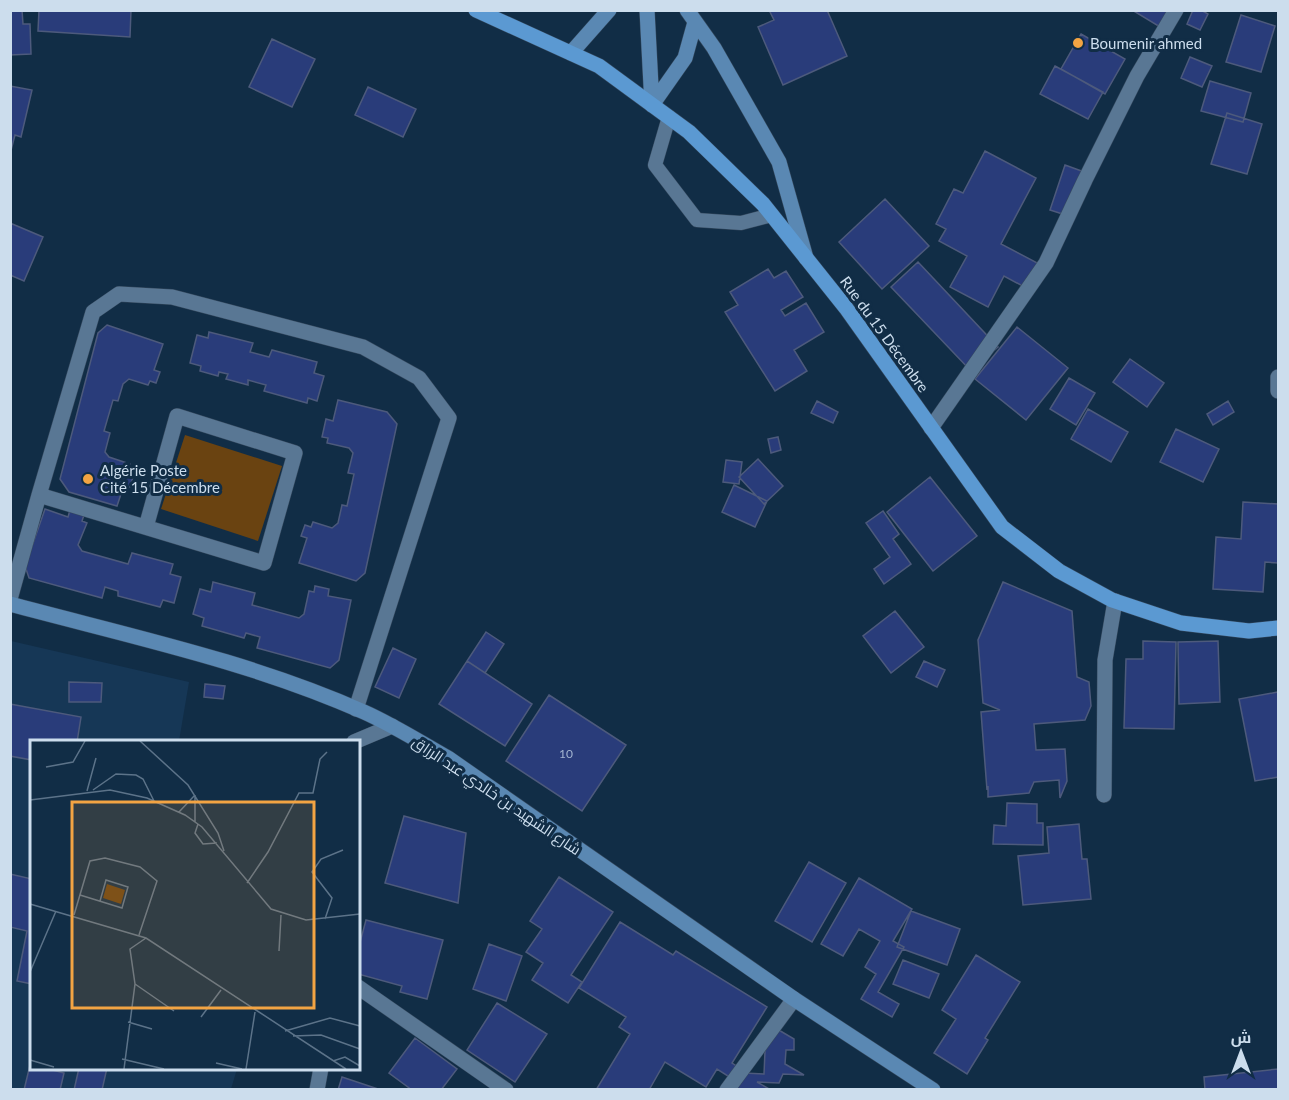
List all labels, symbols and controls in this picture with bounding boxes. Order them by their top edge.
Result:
place label: Boumenir ahmed [1090,34,1202,52]
marker: Boumenir ahmed [1071,36,1085,50]
street label: Rue du 15 Décembre [837,272,933,396]
place label: Algérie Poste Cité 15 Décembre [100,461,220,496]
marker: Algérie Poste Cité 15 Décembre [81,472,95,486]
street label: شارع الشهيد بن خالدي عبد الرزاق [407,732,585,862]
inset map [30,740,360,1070]
house number: 10 [559,746,573,761]
north arrow [1211,1022,1271,1082]
text: ش [1231,1027,1251,1047]

